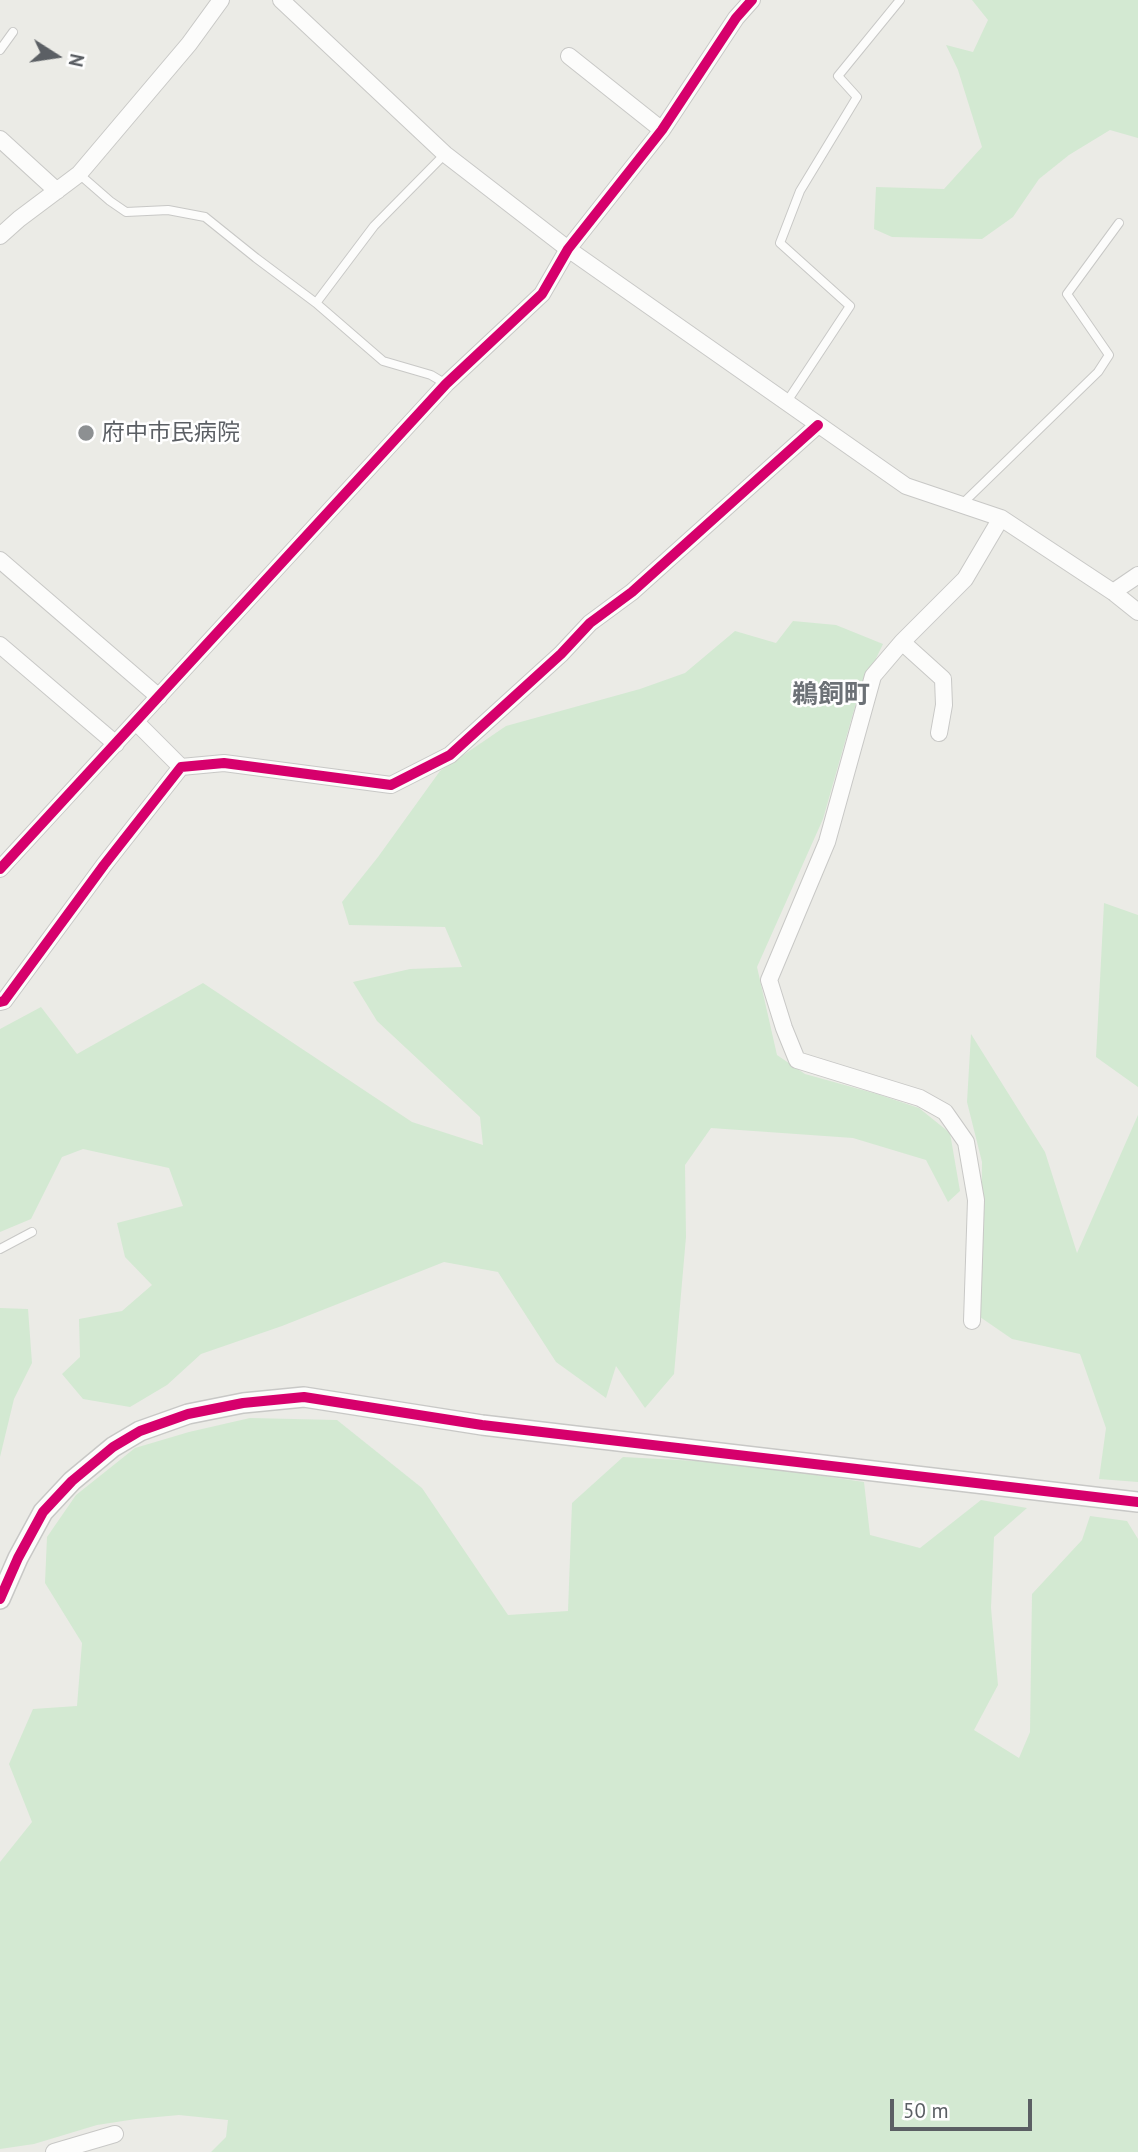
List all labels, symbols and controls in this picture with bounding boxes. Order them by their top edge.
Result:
north arrow [21,21,91,91]
text: N [64,52,90,69]
place label: 府中市民病院 [102,419,240,447]
marker: 府中市民病院 [76,423,96,443]
district label: 鵜飼町 [792,680,870,712]
scale bar [893,2086,1035,2130]
text: 50 m [903,2097,949,2124]

